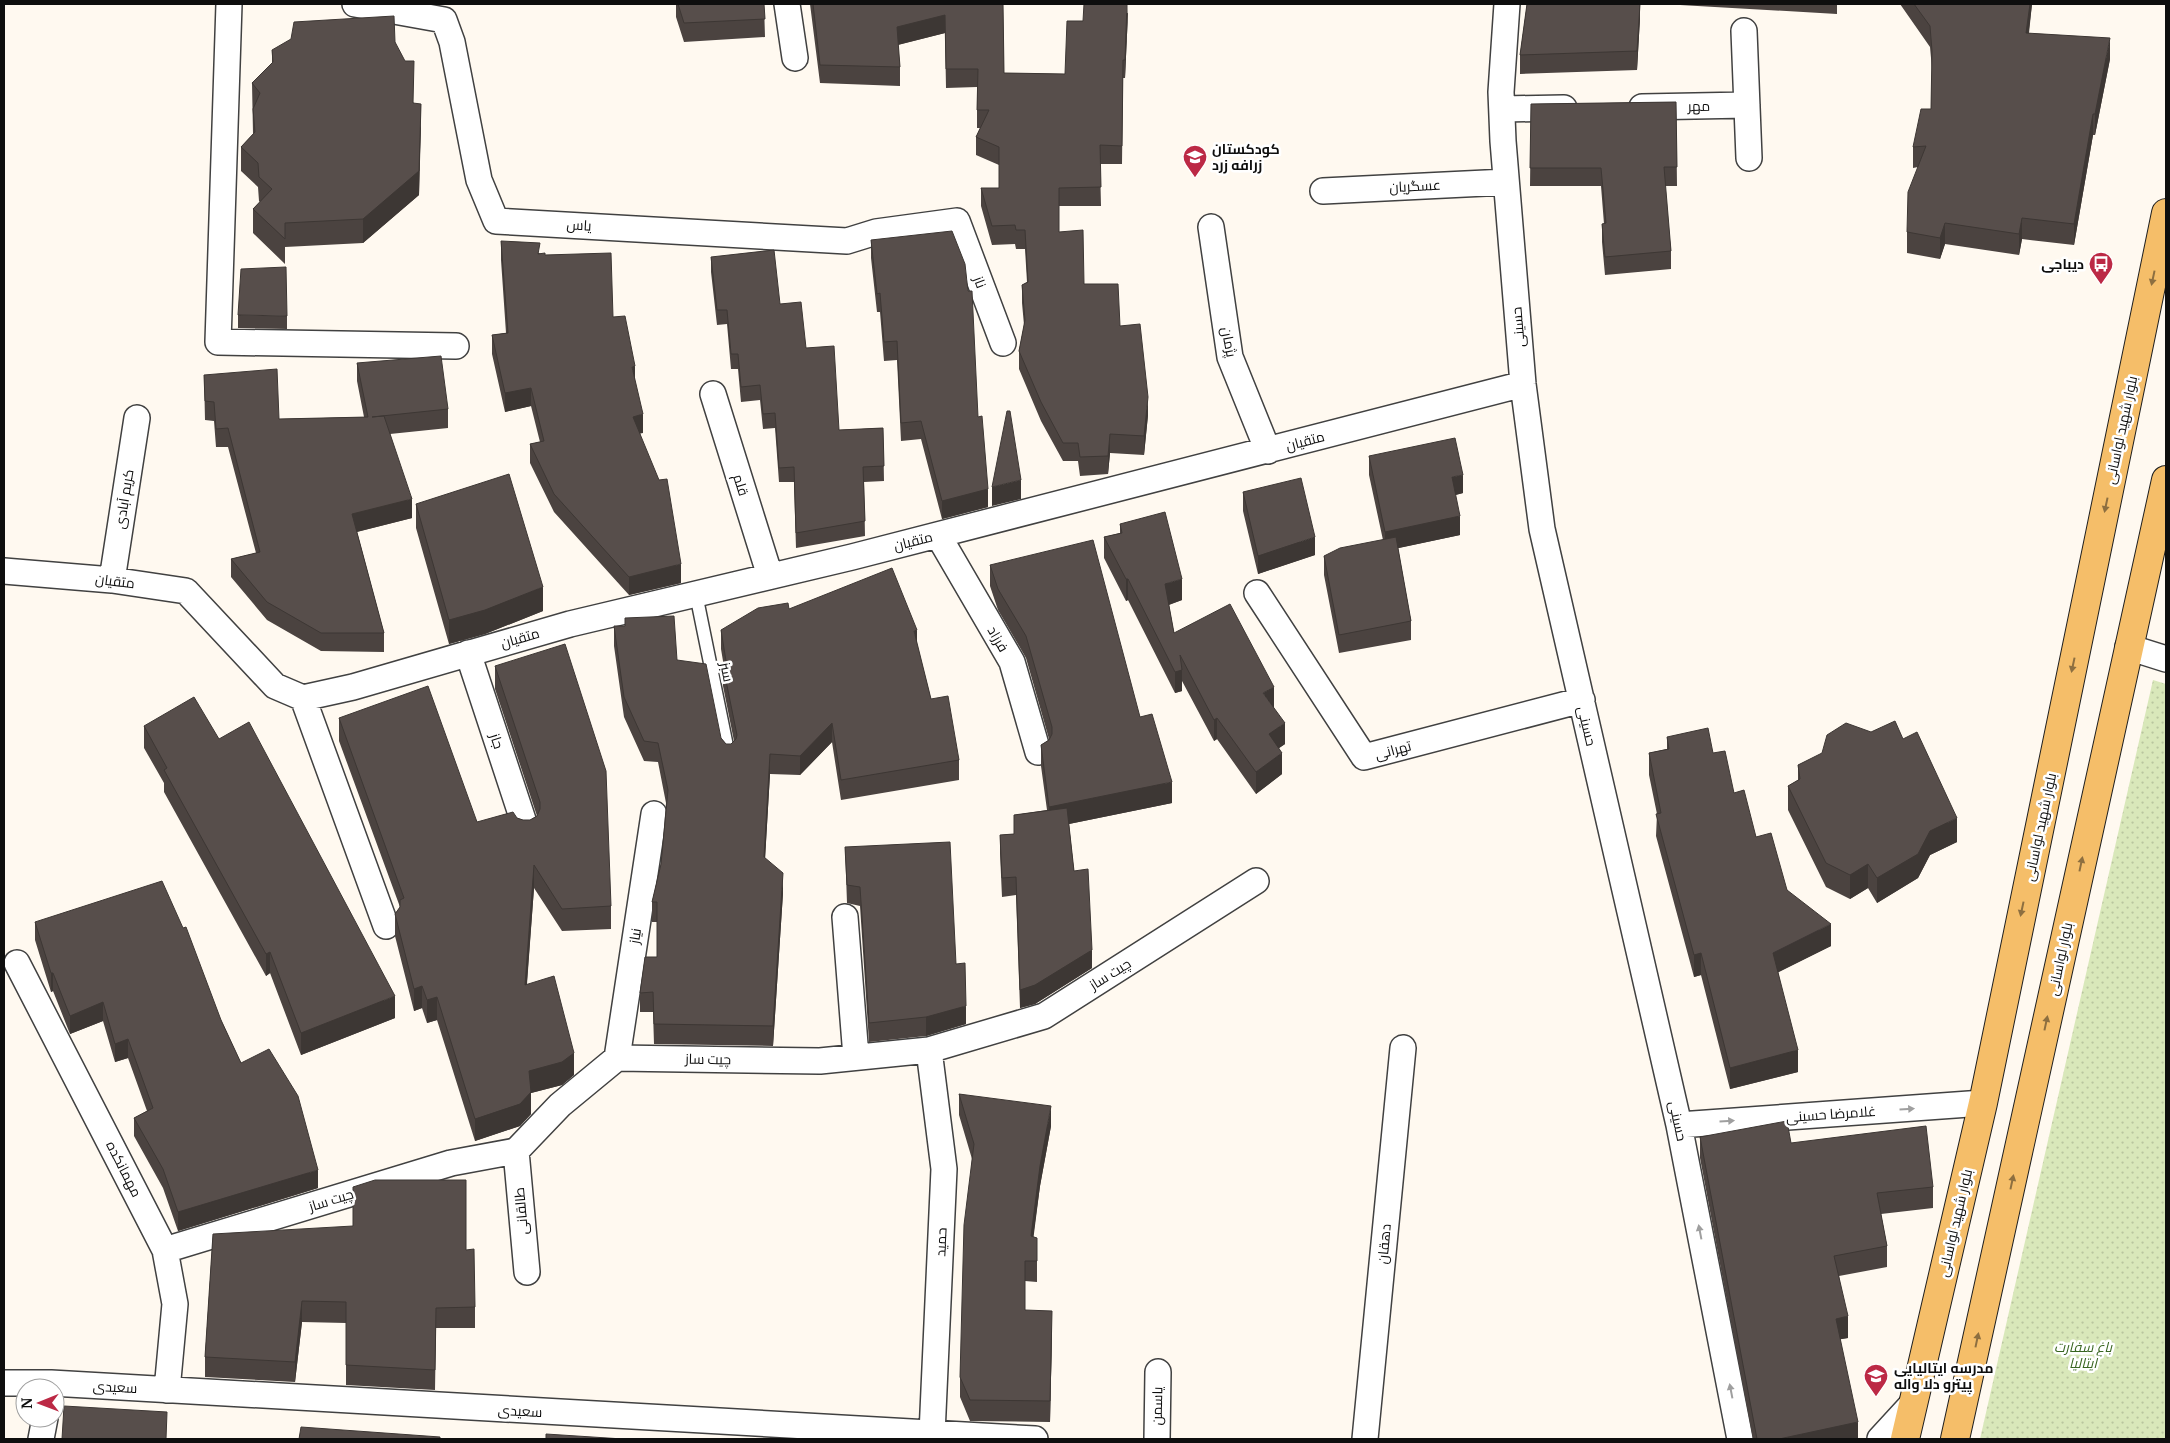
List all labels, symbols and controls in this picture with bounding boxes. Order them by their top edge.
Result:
street label: مهر [1687,97,1710,115]
place label: کودکستان زرافه زرد [1212,140,1280,174]
school or university icon: کودکستان زرافه زرد [1182,144,1208,178]
street label: عسگریان [1389,176,1441,196]
street label: یاس [566,215,592,235]
bus stop icon: دیباجی [2088,251,2114,285]
place label: دیباجی [2041,255,2084,273]
one-way arrow [2149,270,2157,285]
street label: ناز [969,272,990,291]
street label: حسینی [1507,306,1529,348]
street label: پژمان [1216,325,1241,359]
street label: بلوار شهید لواسانی [2101,374,2141,486]
street label: متقیان [1284,427,1326,455]
street label: کریم آبادی [110,468,139,530]
street label: قلم [728,472,753,498]
one-way arrow [2102,498,2110,513]
street label: متقیان [892,527,934,555]
street label: متقیان [94,570,136,592]
street label: فرزاد [983,623,1013,655]
street label: متقیان [498,624,542,652]
one-way arrow [2069,657,2077,672]
street label: سبز [716,660,738,683]
street label: حسینی [1574,704,1600,748]
street label: جاز [486,730,508,751]
street label: تهرانی [1373,736,1413,763]
street label: بلوار شهید لواسانی [2020,771,2060,883]
one-way arrow [2077,856,2085,872]
one-way arrow [2018,902,2026,918]
street label: بلوار لواسانی [2043,921,2077,997]
street label: نیاز [625,927,645,946]
street label: چیت ساز [1085,954,1135,995]
one-way arrow [2042,1015,2050,1030]
street label: چیت ساز [684,1050,731,1069]
street label: حسینی [1665,1099,1691,1143]
street label: غلامرضا حسینی [1785,1102,1877,1126]
one-way arrow [1899,1104,1915,1112]
one-way arrow [1720,1117,1736,1125]
street label: مهمانکده [102,1138,146,1200]
street label: بلوار شهید لواسانی [1934,1167,1976,1279]
one-way arrow [2008,1173,2016,1189]
street label: چیت ساز [305,1185,356,1217]
street label: طالقانی [510,1187,532,1235]
street label: دهقان [1373,1223,1395,1265]
one-way arrow [1695,1223,1703,1239]
street label: حمید [931,1227,951,1257]
one-way arrow [1973,1333,1981,1348]
park label: باغ سفارت ایتالیا [2054,1338,2113,1372]
place label: مدرسه ایتالیایی پیترو دلا واله [1894,1359,1993,1395]
school or university icon: مدرسه ایتالیایی پیترو دلا واله [1863,1363,1889,1397]
street label: سعیدی [92,1377,138,1397]
north arrow [15,1378,65,1428]
one-way arrow [1726,1383,1734,1399]
street label: یاسمن [1148,1386,1166,1425]
text: N [18,1398,36,1409]
street label: سعیدی [497,1401,543,1421]

